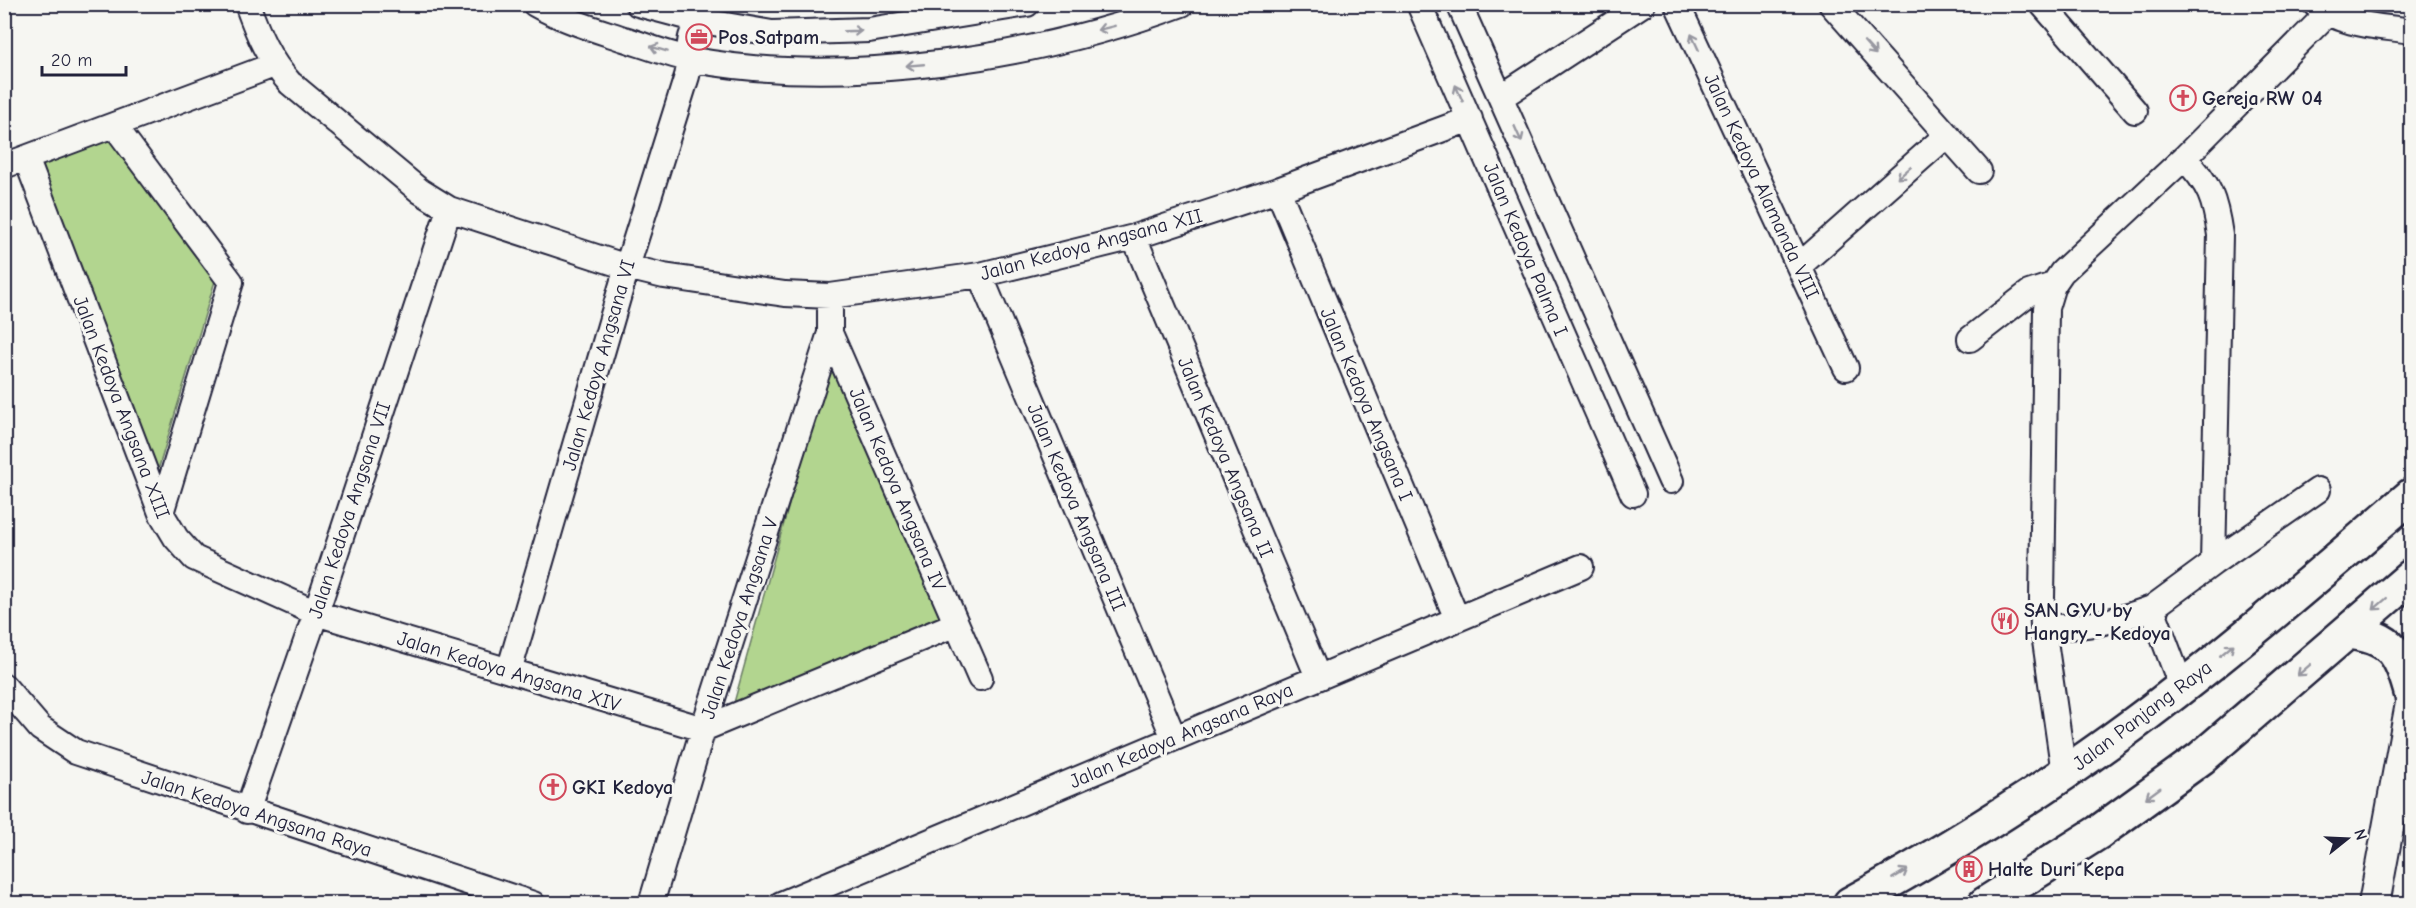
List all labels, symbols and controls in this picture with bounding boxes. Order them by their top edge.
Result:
office icon: Pos Satpam [684,22,714,52]
one-way arrow [1097,23,1116,34]
one-way arrow [842,25,862,36]
place label: Pos Satpam [718,26,819,49]
one-way arrow [1688,33,1700,51]
scale bar [42,39,126,77]
one-way arrow [1863,40,1877,55]
one-way arrow [650,43,669,54]
text: 20 m [51,50,92,71]
one-way arrow [906,60,925,71]
street label: Jalan Kedoya Alamanda VIII [1699,70,1824,303]
church icon: Gereja RW 04 [2168,83,2198,113]
one-way arrow [1452,85,1464,103]
place label: Gereja RW 04 [2202,87,2322,110]
one-way arrow [1513,125,1524,143]
street label: Jalan Kedoya Palma I [1479,159,1573,340]
one-way arrow [1896,166,1912,180]
street label: Jalan Kedoya Angsana XII [977,204,1205,285]
street label: Jalan Kedoya Angsana VI [557,257,640,473]
street label: Jalan Kedoya Angsana XIII [68,292,175,522]
street label: Jalan Kedoya Angsana I [1315,304,1418,504]
street label: Jalan Kedoya Angsana II [1173,354,1278,561]
street label: Jalan Kedoya Angsana IV [844,384,951,594]
street label: Jalan Kedoya Angsana VII [304,399,395,621]
street label: Jalan Kedoya Angsana III [1022,400,1131,615]
street label: Jalan Kedoya Angsana V [696,514,783,722]
one-way arrow [2373,597,2388,611]
place label: SAN GYU by Hangry - Kedoya [2024,599,2171,645]
restaurant icon: SAN GYU by Hangry - Kedoya [1990,606,2020,636]
street label: Jalan Kedoya Angsana XIV [395,627,623,716]
one-way arrow [2219,643,2234,657]
street label: Jalan Panjang Raya [2068,656,2216,775]
one-way arrow [2297,663,2312,677]
street label: Jalan Kedoya Angsana Raya [1066,678,1296,793]
street label: Jalan Kedoya Angsana Raya [139,765,375,862]
church icon: GKI Kedoya [538,772,568,802]
place label: GKI Kedoya [572,776,673,799]
one-way arrow [2145,787,2161,799]
north arrow [2317,809,2377,869]
text: N [2350,827,2370,842]
building icon: Halte Duri Kepa [1954,854,1984,884]
place label: Halte Duri Kepa [1988,858,2125,881]
one-way arrow [1891,868,1908,880]

